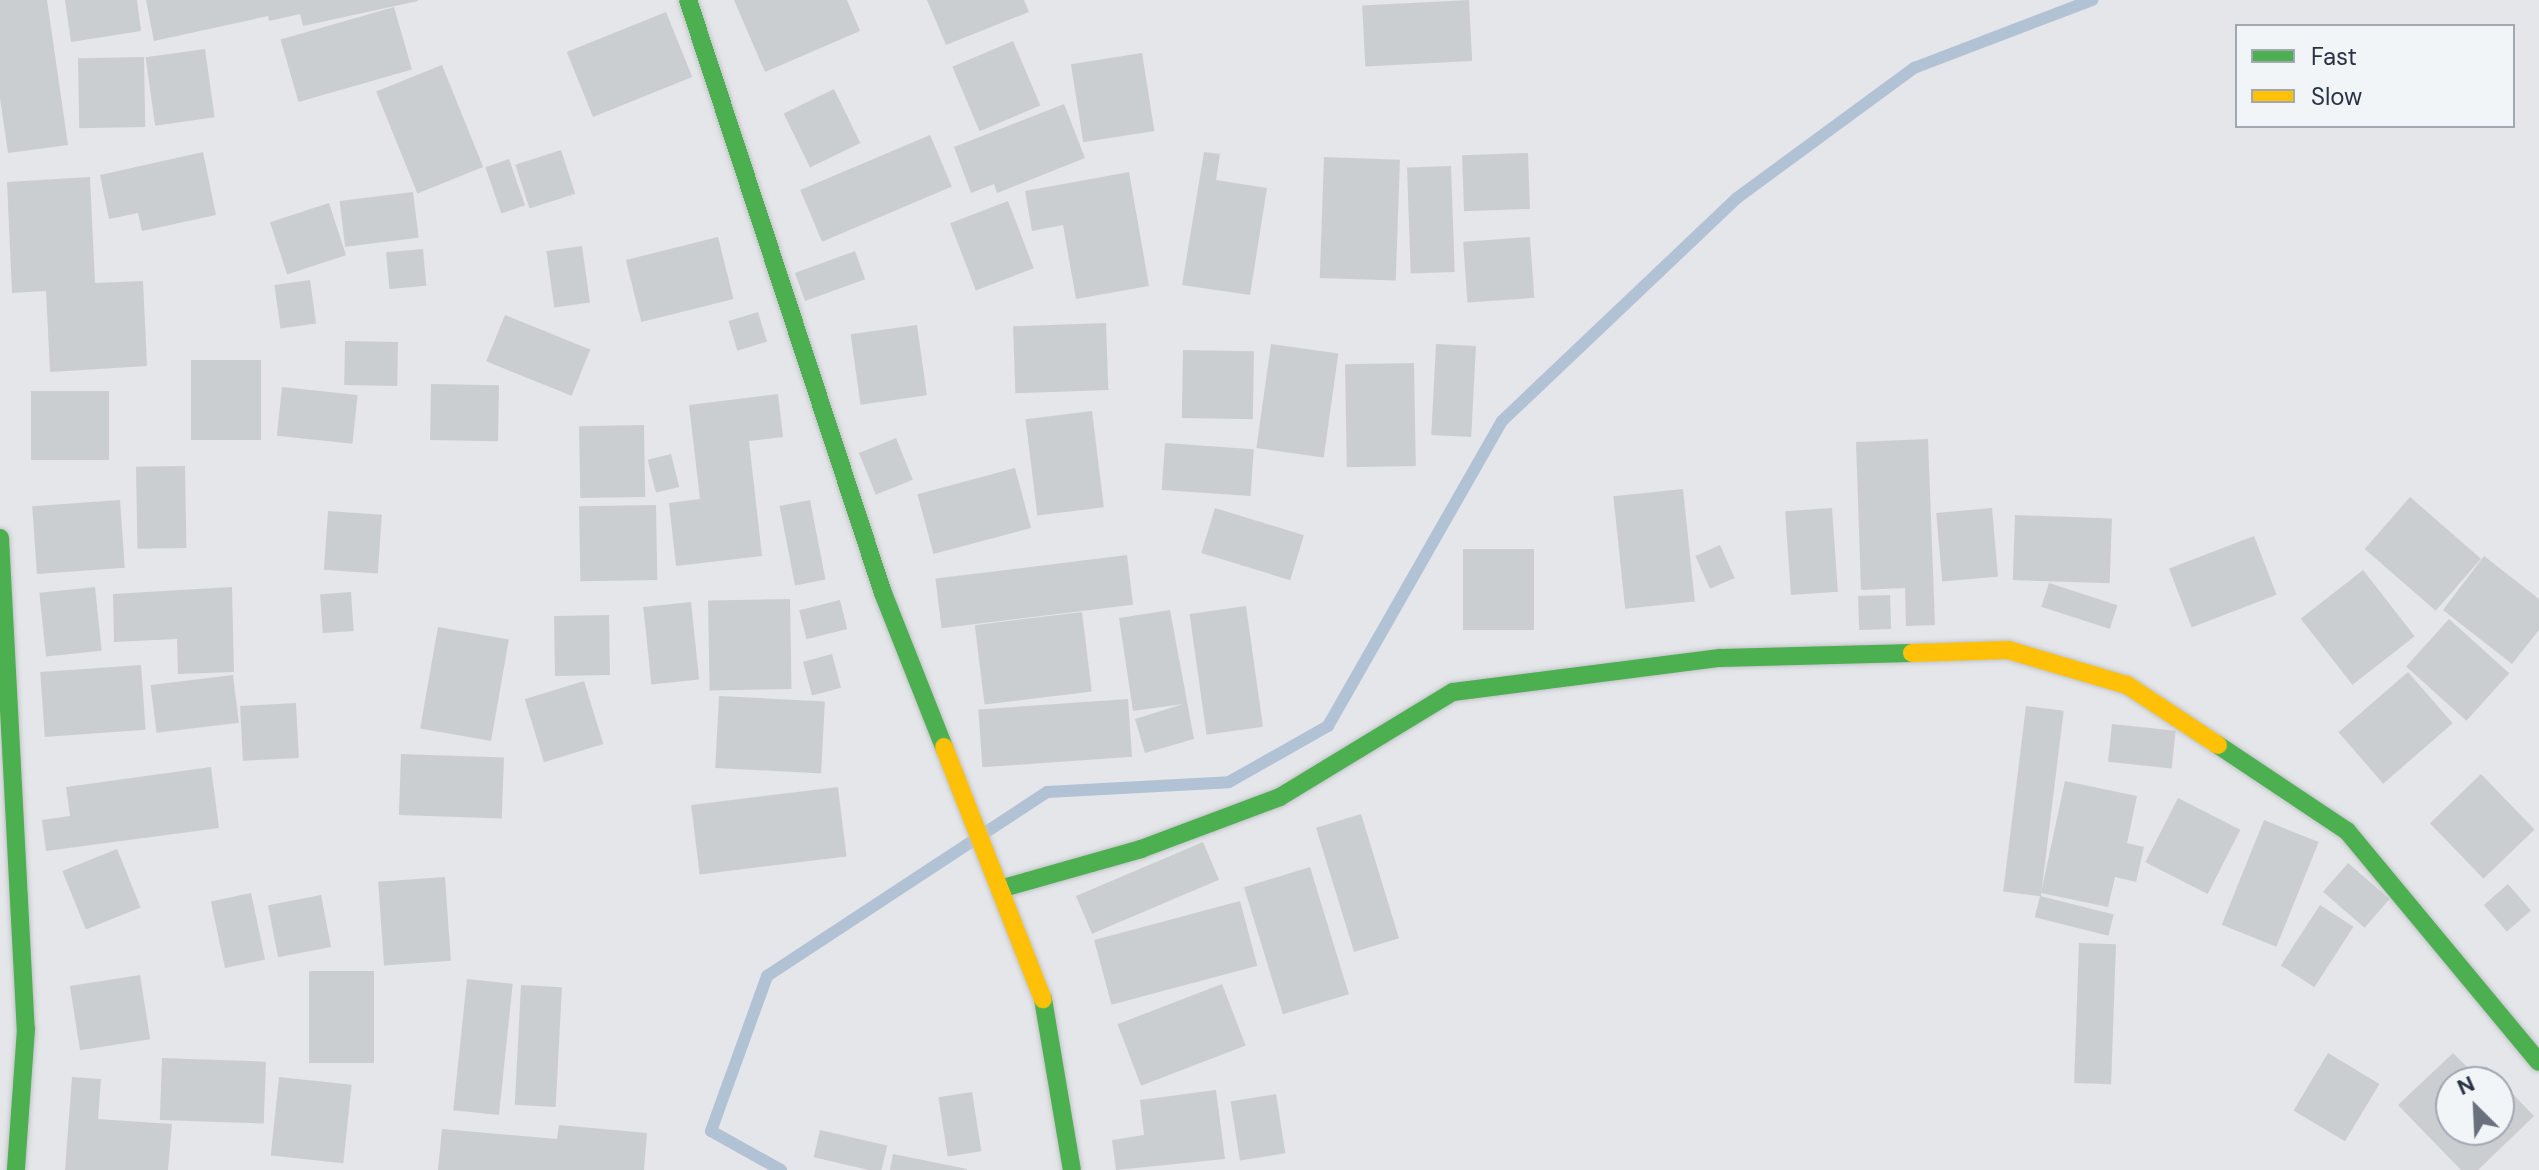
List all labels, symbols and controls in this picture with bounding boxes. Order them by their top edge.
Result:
legend [2235,24,2515,128]
text: Fast [2311,41,2357,72]
text: Slow [2311,81,2362,112]
north arrow [2435,1066,2515,1146]
text: N [2453,1069,2479,1102]

